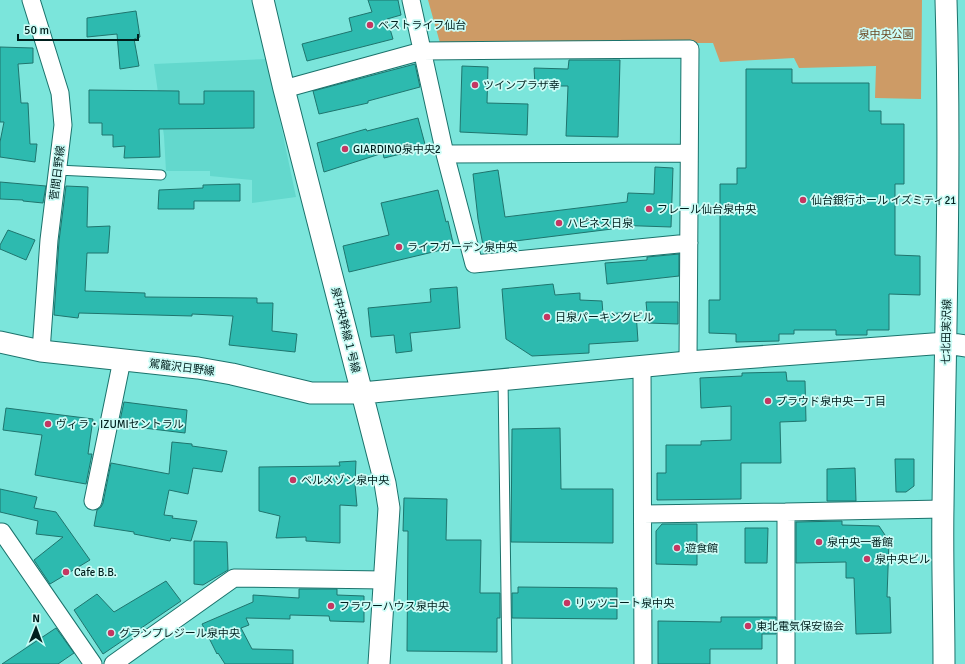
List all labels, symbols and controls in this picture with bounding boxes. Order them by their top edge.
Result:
scale bar [18,16,138,42]
place label: ベストライフ仙台 [378,19,466,32]
marker: ベストライフ仙台 [365,20,375,30]
text: 50 m [24,23,49,38]
park label: 泉中央公園 [859,28,914,41]
place label: ツインプラザ幸 [483,79,560,92]
marker: ツインプラザ幸 [470,80,480,90]
place label: GIARDINO泉中央2 [353,143,441,156]
marker: GIARDINO泉中央2 [340,144,350,154]
street label: 菅間日野線 [48,145,67,201]
place label: 仙台銀行ホール イズミティ21 [811,194,956,207]
marker: 仙台銀行ホール イズミティ21 [798,195,808,205]
place label: フレール仙台泉中央 [657,203,757,216]
marker: フレール仙台泉中央 [644,204,654,214]
place label: ハピネス日泉 [567,217,634,230]
marker: ハピネス日泉 [554,218,564,228]
place label: ライフガーデン泉中央 [407,241,518,254]
marker: ライフガーデン泉中央 [394,242,404,252]
street label: 泉中央幹線１号線 [329,286,362,374]
street label: 七北田実沢線 [939,299,954,365]
place label: 日泉パーキングビル [555,311,654,324]
marker: 日泉パーキングビル [542,312,552,322]
street label: 駕籠沢日野線 [148,357,215,378]
place label: プラウド泉中央一丁目 [776,395,886,408]
marker: プラウド泉中央一丁目 [763,396,773,406]
place label: ヴィラ・IZUMIセントラル [56,418,184,431]
marker: ヴィラ・IZUMIセントラル [43,419,53,429]
place label: ベルメゾン泉中央 [301,474,390,487]
marker: ベルメゾン泉中央 [288,475,298,485]
place label: 泉中央一番館 [827,536,893,549]
marker: 泉中央一番館 [814,537,824,547]
place label: 遊食館 [685,542,718,555]
marker: 遊食館 [672,543,682,553]
place label: 泉中央ビル [875,553,930,566]
marker: 泉中央ビル [862,554,872,564]
place label: Cafe B.B. [74,566,117,579]
marker: Cafe B.B. [61,567,71,577]
place label: リッツコート泉中央 [575,597,675,610]
marker: リッツコート泉中央 [562,598,572,608]
place label: フラワーハウス泉中央 [339,600,450,613]
marker: フラワーハウス泉中央 [326,601,336,611]
north arrow [16,608,56,648]
text: N [32,612,40,625]
place label: 東北電気保安協会 [756,620,844,633]
marker: 東北電気保安協会 [743,621,753,631]
place label: グランプレジール泉中央 [119,627,241,640]
marker: グランプレジール泉中央 [106,628,116,638]

